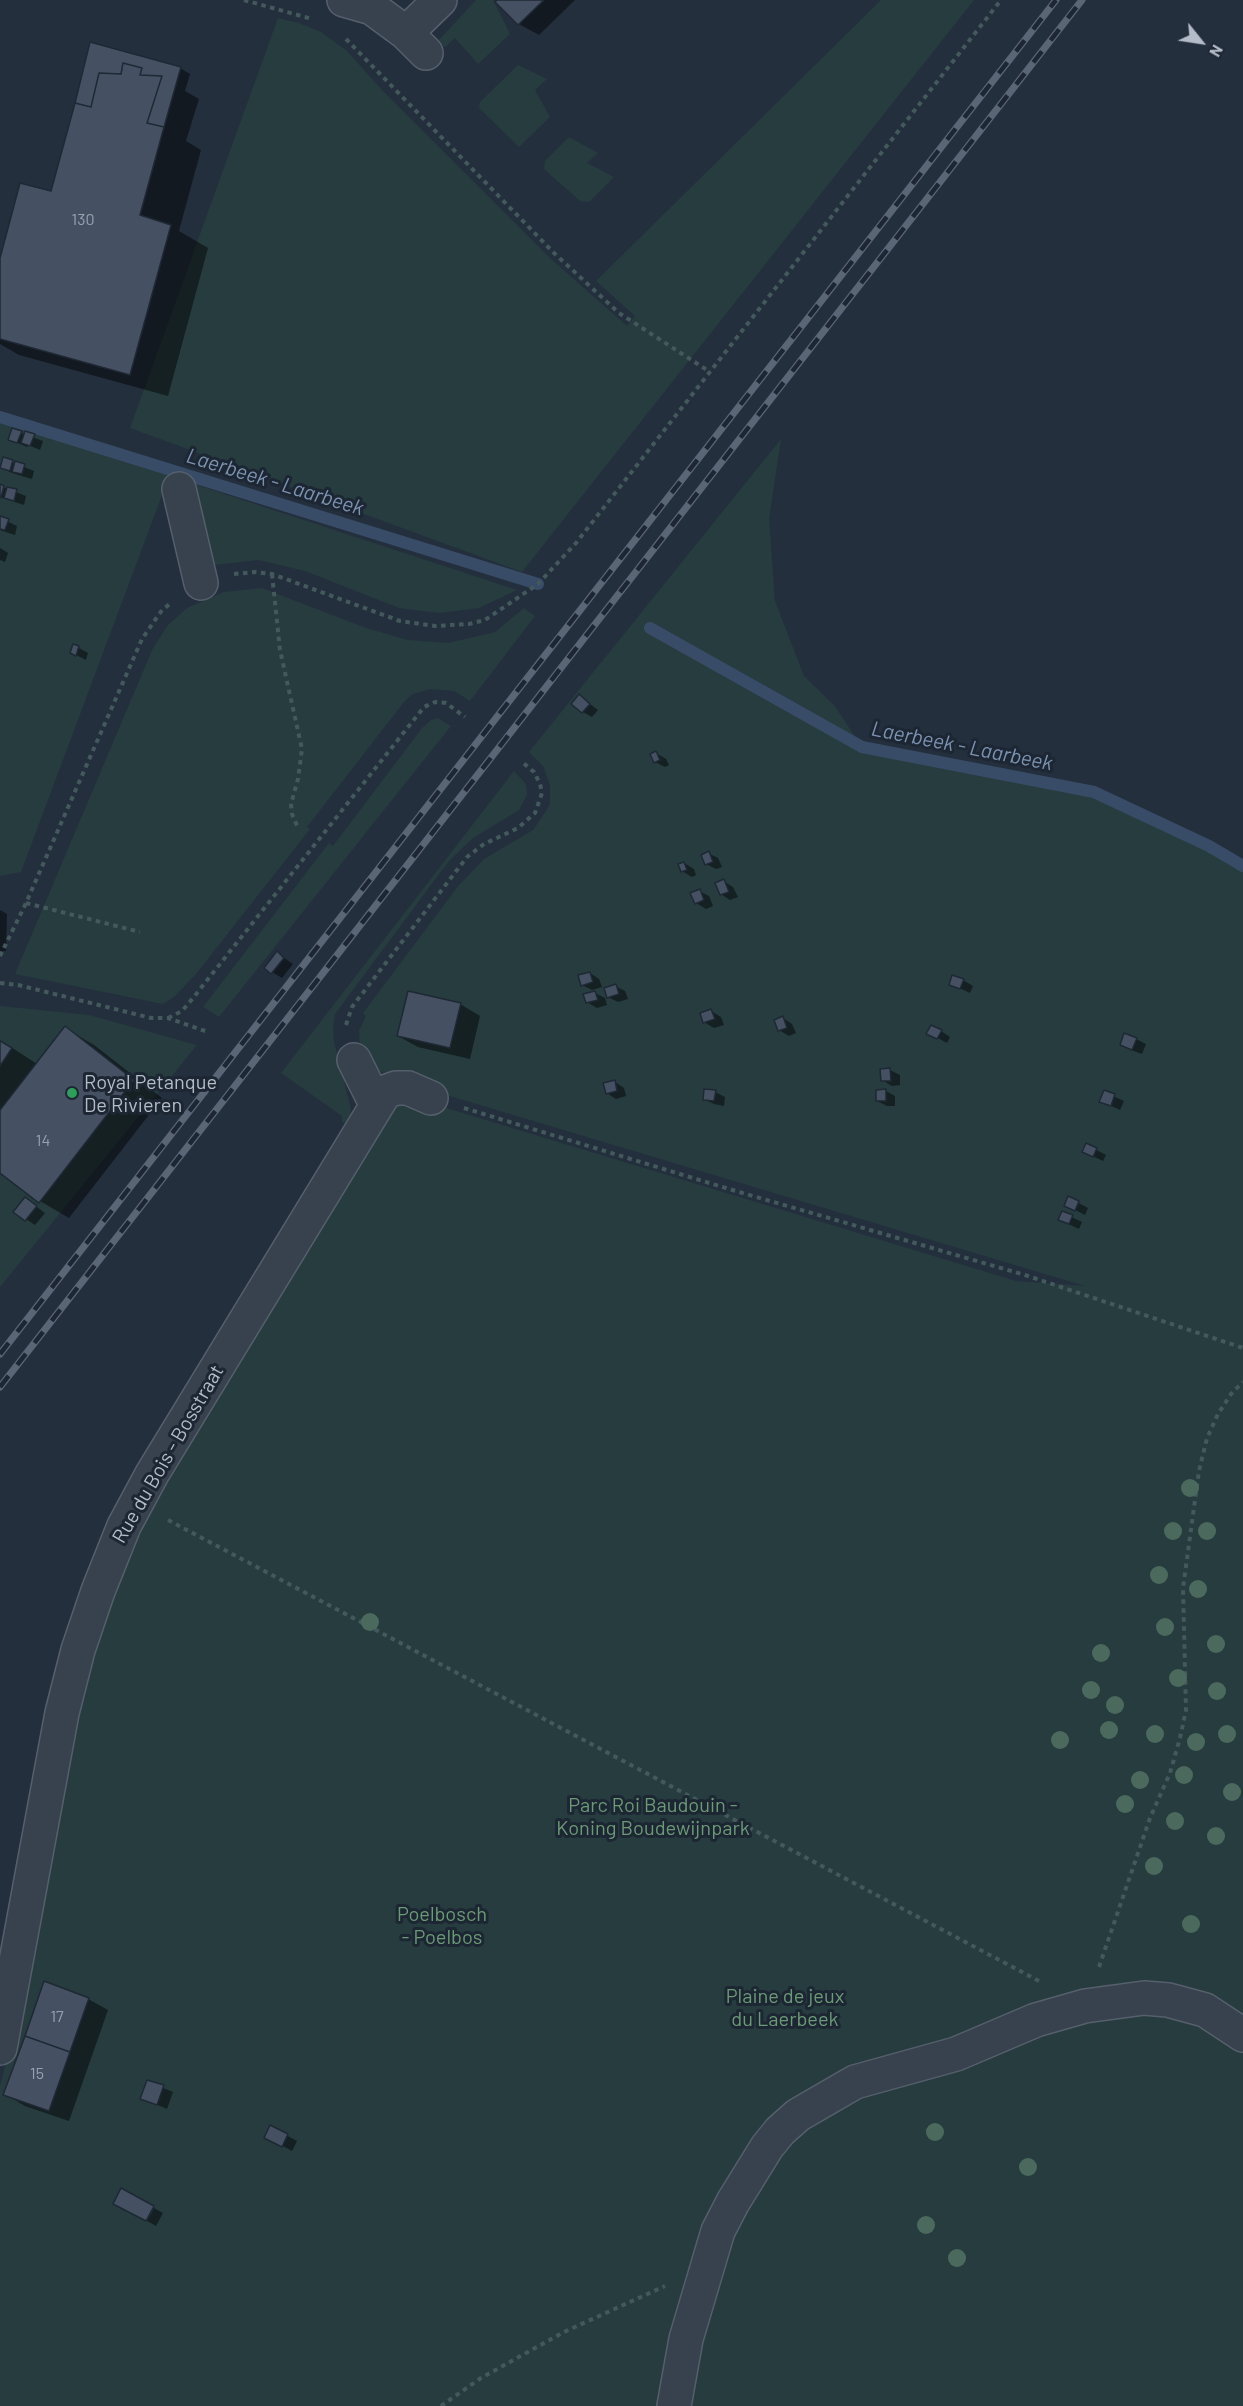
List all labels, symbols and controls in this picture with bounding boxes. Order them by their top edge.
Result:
north arrow [1171,12,1231,72]
text: N [1206,42,1228,61]
house number: 130 [72,210,94,230]
water label: Laerbeek - Laarbeek [183,443,367,521]
water label: Laerbeek - Laarbeek [869,716,1055,776]
place label: Royal Petanque De Rivieren [84,1070,217,1117]
marker: Royal Petanque De Rivieren [65,1086,79,1100]
house number: 14 [36,1131,50,1151]
street label: Rue du Bois - Bosstraat [107,1361,229,1547]
park label: Parc Roi Baudouin - Koning Boudewijnpark [556,1793,750,1840]
park label: Poelbosch - Poelbos [397,1902,487,1949]
park label: Plaine de jeux du Laerbeek [726,1984,844,2031]
house number: 17 [50,2007,64,2027]
house number: 15 [30,2064,44,2084]

